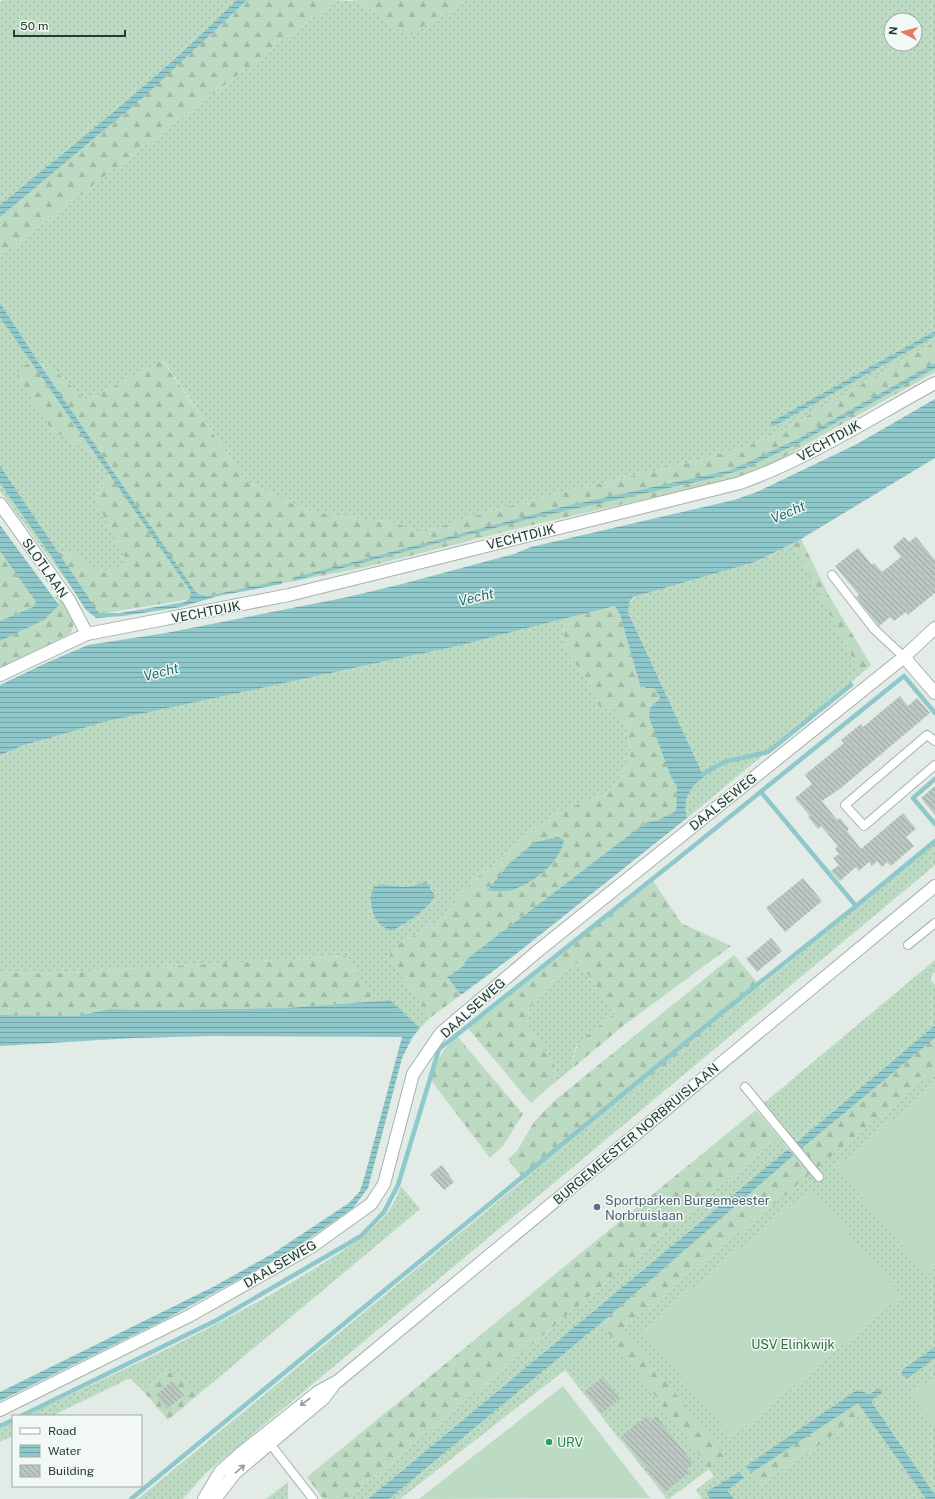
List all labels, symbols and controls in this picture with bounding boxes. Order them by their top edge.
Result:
scale bar [14,12,125,38]
north arrow [883,12,923,52]
text: 50 m [20,19,48,33]
text: N [887,26,900,36]
street label: VECHTDIJK [795,417,863,465]
water label: Vecht [768,497,808,526]
street label: VECHTDIJK [485,521,557,553]
street label: SLOTLAAN [19,535,71,601]
water label: Vecht [457,585,496,609]
street label: VECHTDIJK [170,598,242,626]
water label: Vecht [142,660,181,684]
street label: DAALSEWEG [687,770,759,834]
street label: DAALSEWEG [438,975,508,1041]
street label: BURGEMEESTER NORBRUISLAAN [550,1060,722,1208]
place label: Sportparken Burgemeester Norbruislaan [605,1193,770,1223]
marker: Sportparken Burgemeester Norbruislaan [592,1202,602,1212]
street label: DAALSEWEG [241,1237,319,1291]
park label: USV Elinkwijk [751,1337,835,1352]
one-way arrow [299,1398,310,1406]
legend [12,1415,142,1487]
text: Road [48,1424,76,1438]
place label: URV [557,1435,584,1450]
marker: URV [544,1437,554,1447]
text: Water [48,1444,82,1458]
text: Building [48,1464,94,1478]
one-way arrow [235,1464,245,1474]

